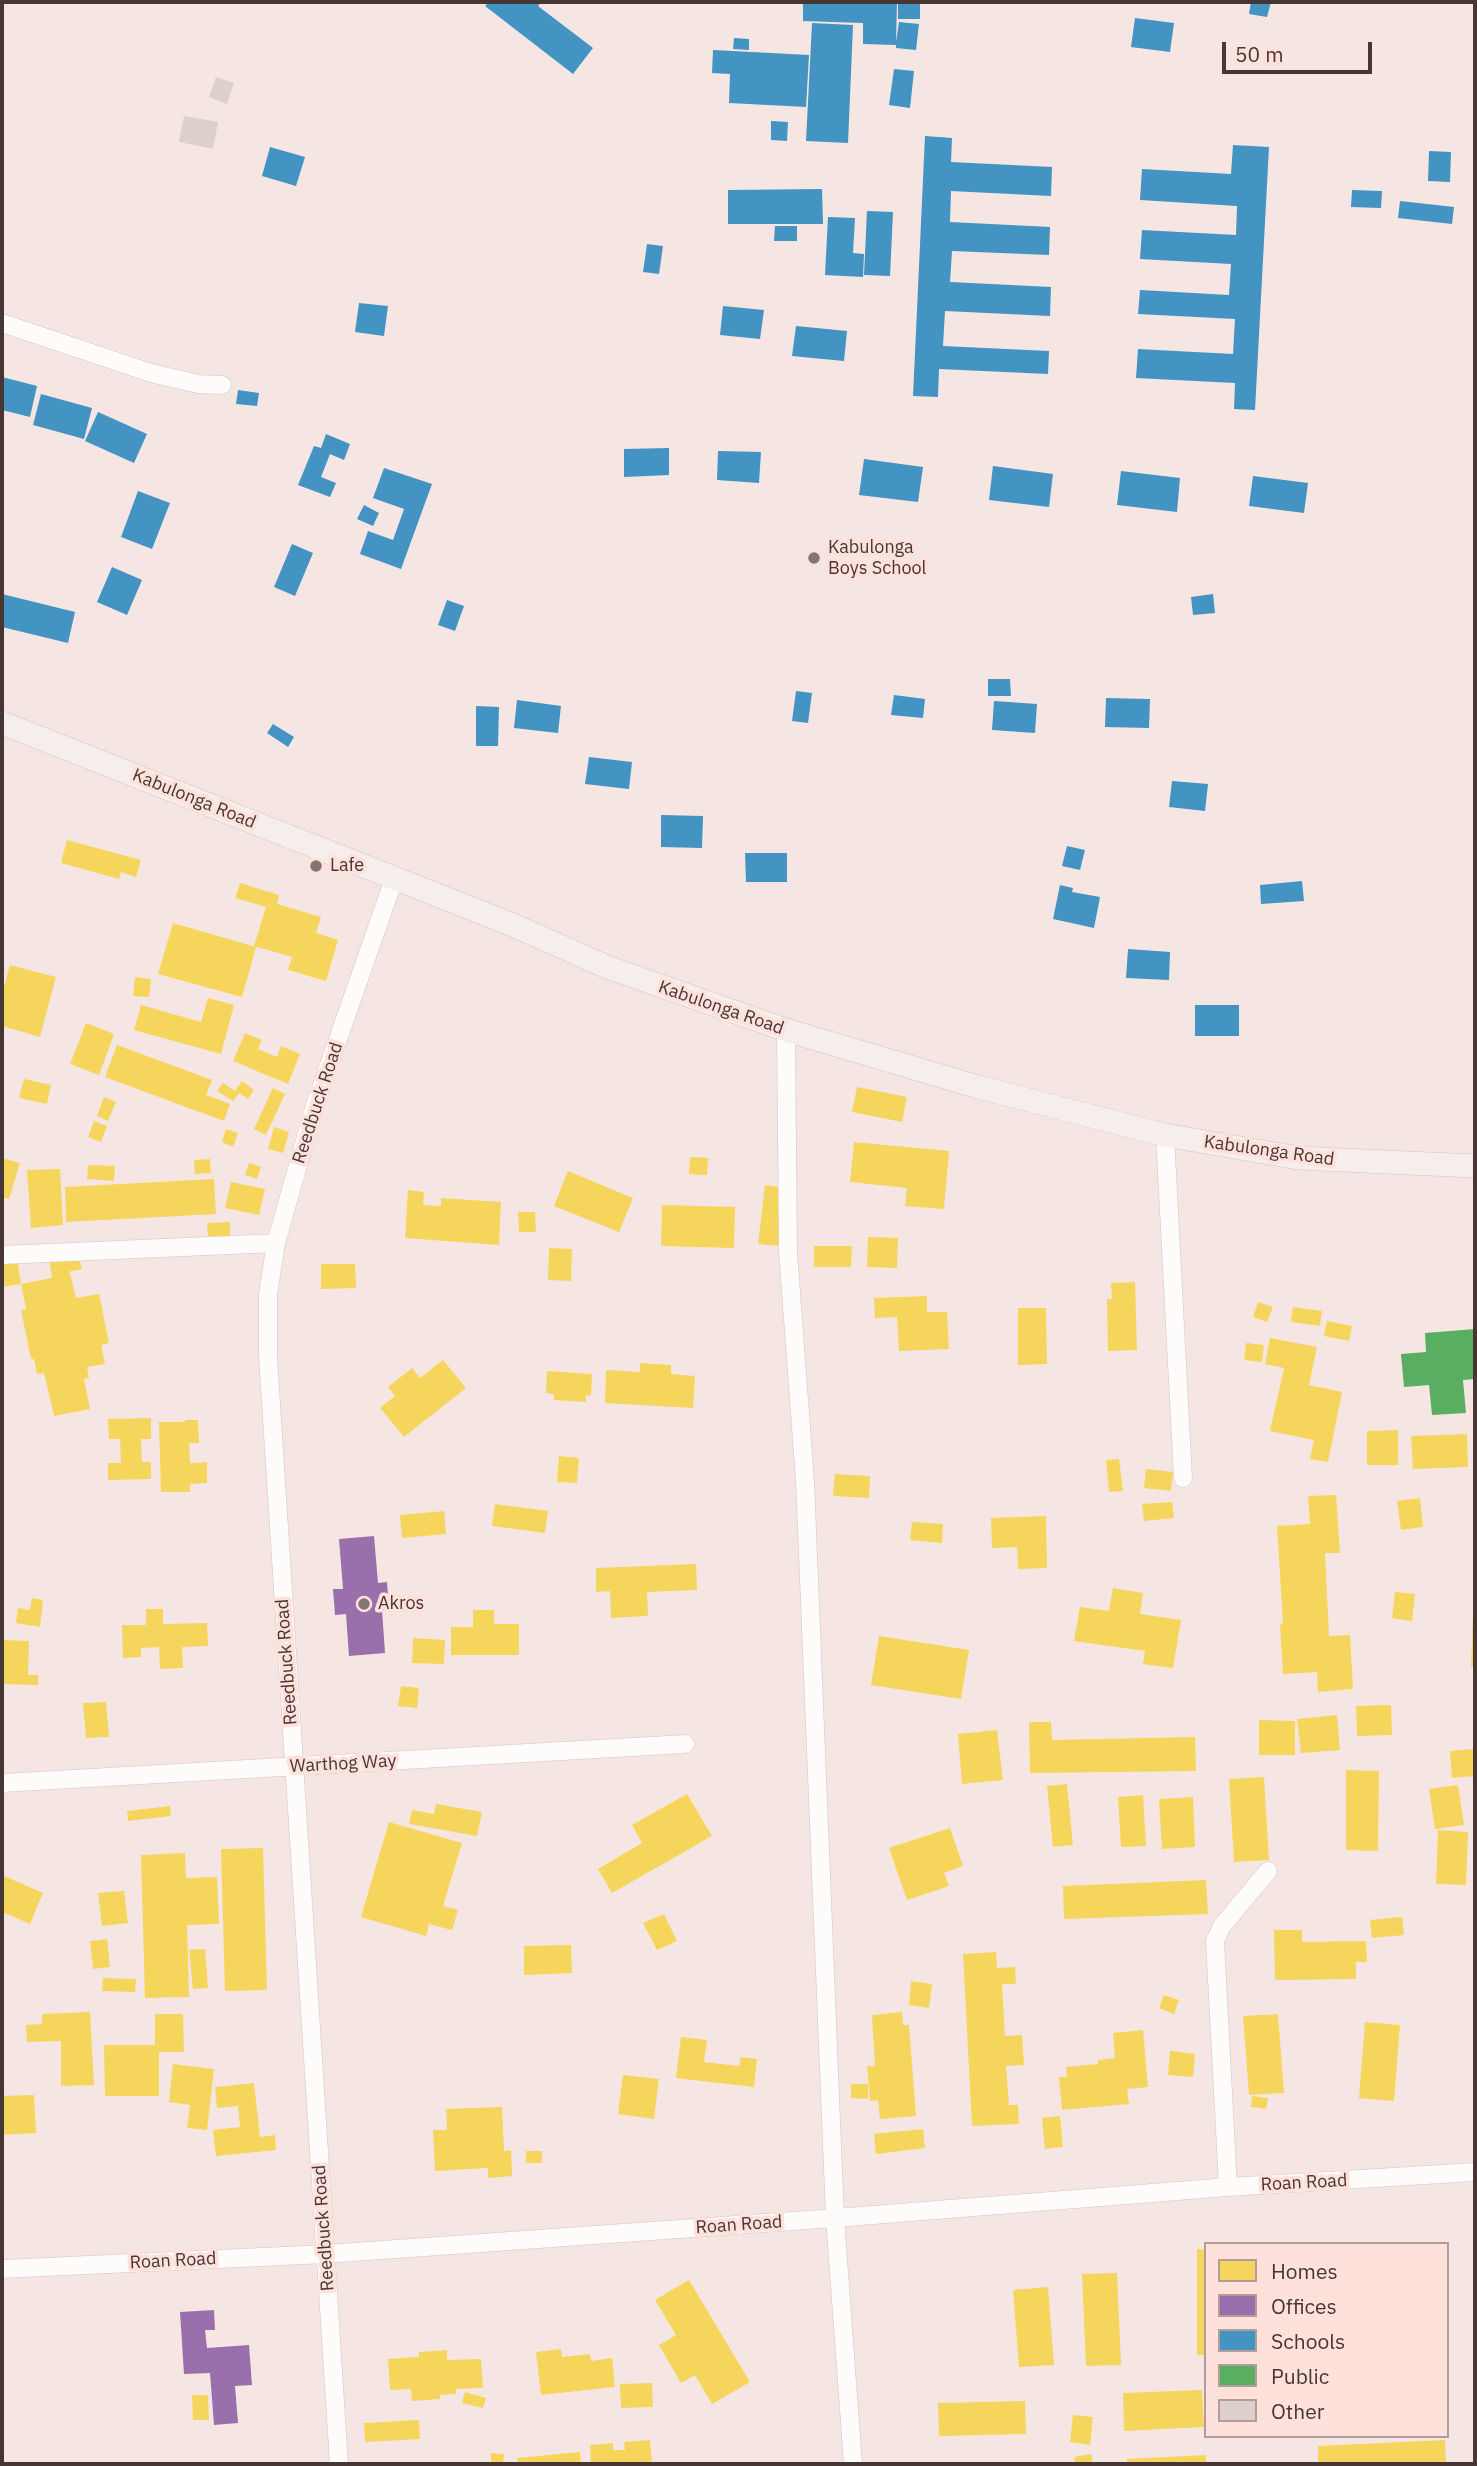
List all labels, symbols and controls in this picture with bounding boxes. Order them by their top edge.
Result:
scale bar [1225,28,1376,72]
text: 50 m [1235,40,1284,68]
place label: Kabulonga Boys School [828,537,926,580]
marker: Kabulonga Boys School [806,550,822,566]
street label: Kabulonga Road [129,764,259,834]
place label: Lafe [330,855,364,877]
marker: Lafe [308,858,324,874]
street label: Kabulonga Road [655,976,787,1040]
street label: Reedbuck Road [288,1040,348,1166]
street label: Kabulonga Road [1202,1131,1336,1171]
place label: Akros [378,1593,424,1615]
marker: Akros [356,1596,372,1612]
street label: Reedbuck Road [272,1598,302,1726]
street label: Warthog Way [289,1750,397,1778]
street label: Reedbuck Road [309,2164,339,2292]
street label: Roan Road [1260,2170,1348,2196]
street label: Roan Road [695,2211,783,2239]
legend [1204,2242,1449,2438]
street label: Roan Road [129,2248,217,2274]
text: Homes [1271,2257,1338,2285]
text: Offices [1271,2292,1337,2320]
text: Schools [1271,2327,1345,2355]
text: Public [1271,2362,1329,2390]
text: Other [1271,2397,1324,2425]

